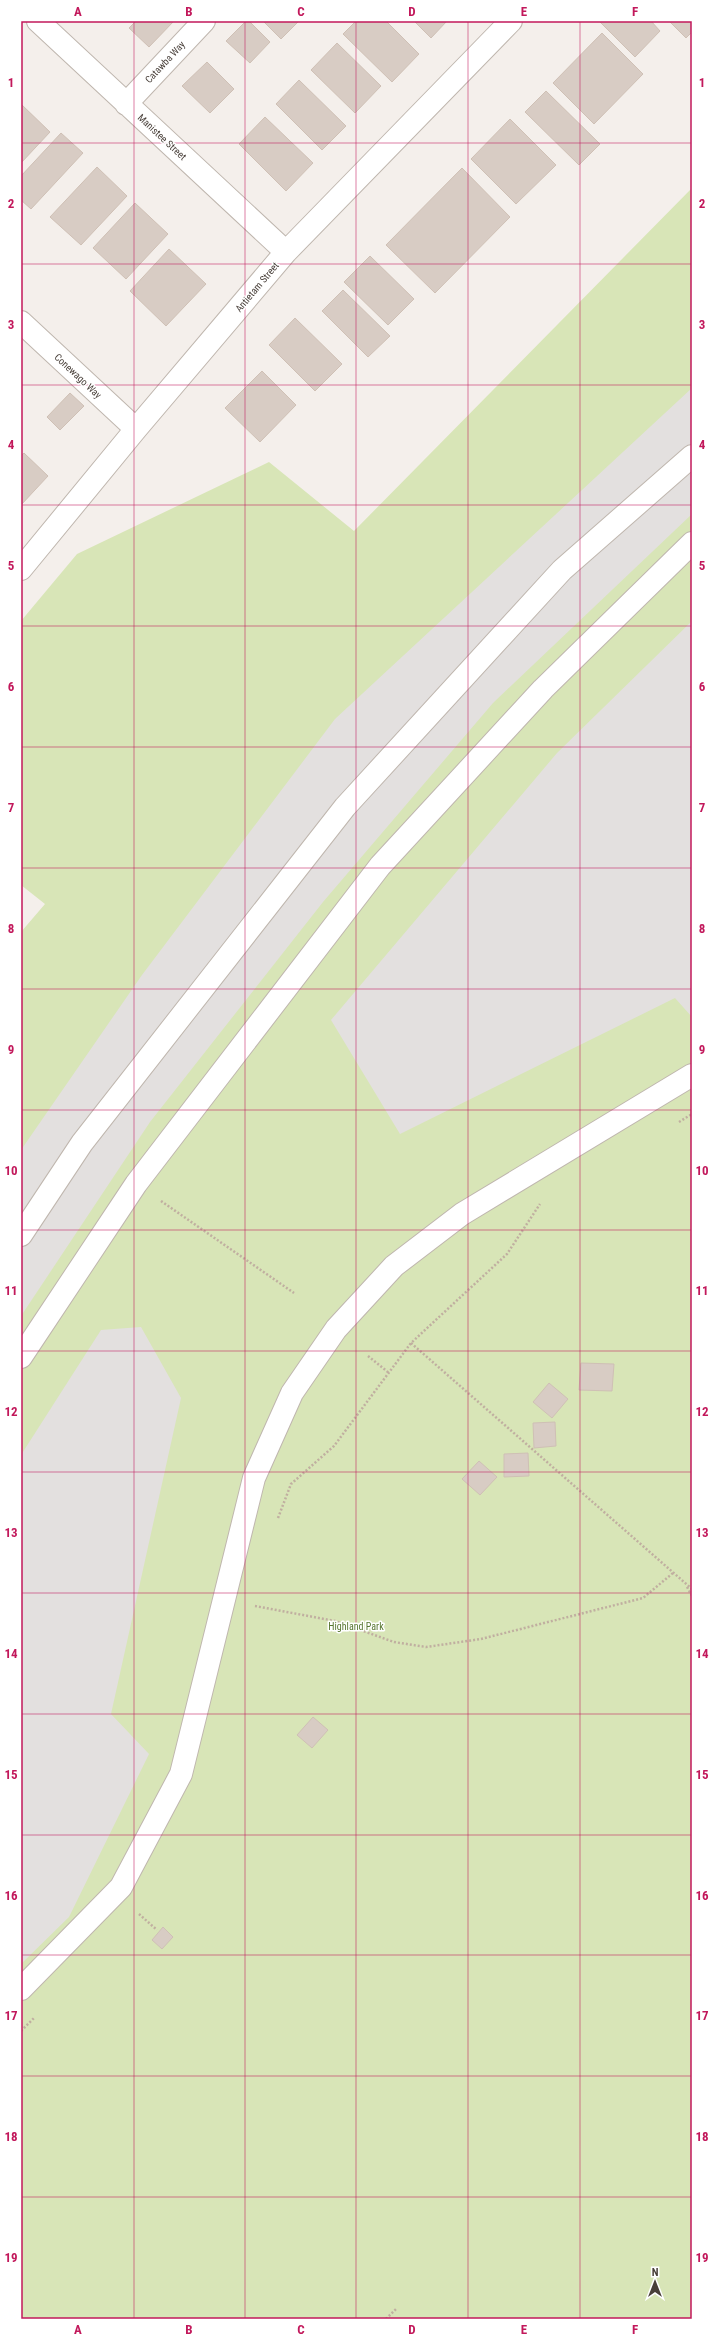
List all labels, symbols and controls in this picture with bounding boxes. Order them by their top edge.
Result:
text: A [74,4,82,19]
text: B [185,4,193,19]
text: C [297,4,305,19]
text: D [408,4,416,19]
text: E [521,4,528,19]
text: F [632,4,638,19]
street label: Catawba Way [143,39,187,85]
text: 1 [8,75,14,90]
text: 1 [699,75,705,90]
street label: Manistee Street [136,112,188,162]
text: 2 [8,196,15,211]
text: 2 [699,196,706,211]
street label: Antietam Street [233,260,281,314]
text: 3 [8,317,14,332]
text: 3 [699,317,705,332]
street label: Conewago Way [52,351,104,401]
text: 4 [8,437,15,452]
text: 4 [699,437,706,452]
text: 5 [8,558,15,573]
text: 5 [699,558,706,573]
text: 6 [8,679,15,694]
text: 6 [699,679,706,694]
text: 7 [8,800,15,815]
text: 7 [699,800,706,815]
text: 8 [8,921,14,936]
text: 8 [699,921,705,936]
text: 9 [8,1042,14,1057]
text: 9 [699,1042,705,1057]
text: 10 [4,1163,18,1178]
text: 10 [695,1163,709,1178]
text: 11 [4,1283,18,1298]
text: 11 [695,1283,709,1298]
text: 12 [4,1404,18,1419]
text: 12 [695,1404,709,1419]
text: 13 [4,1525,18,1540]
text: 13 [695,1525,709,1540]
park label: Highland Park [328,1621,384,1632]
text: 14 [4,1646,18,1661]
text: 14 [695,1646,709,1661]
text: 15 [4,1767,18,1782]
text: 15 [695,1767,709,1782]
text: 16 [4,1888,18,1903]
text: 16 [695,1888,709,1903]
text: 17 [4,2008,18,2023]
text: 17 [695,2008,709,2023]
text: 18 [4,2129,18,2144]
text: 18 [695,2129,709,2144]
text: 19 [4,2250,18,2265]
text: 19 [695,2250,709,2265]
north arrow [635,2262,675,2302]
text: N [652,2266,659,2279]
text: A [74,2322,82,2337]
text: B [185,2322,193,2337]
text: C [297,2322,305,2337]
text: D [408,2322,416,2337]
text: E [521,2322,528,2337]
text: F [632,2322,638,2337]

